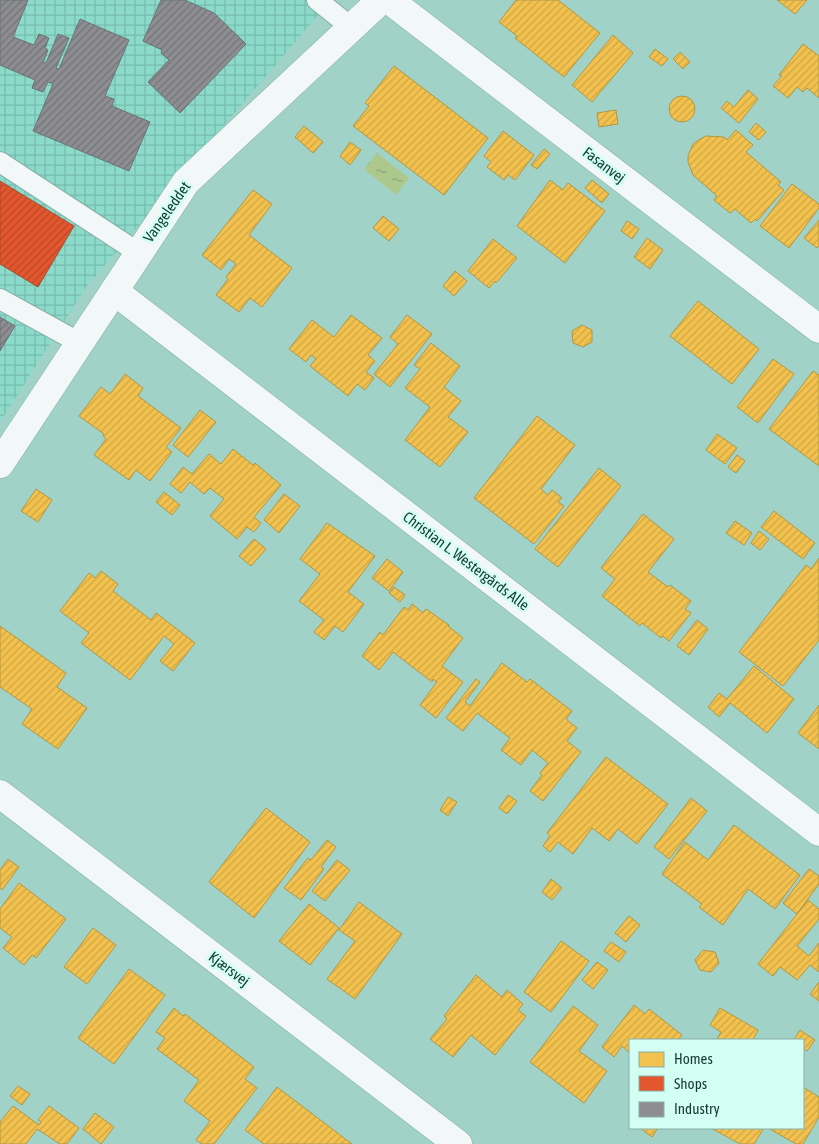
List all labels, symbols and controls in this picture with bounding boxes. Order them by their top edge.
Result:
street label: Fasanvej [580,143,629,186]
street label: Vangeleddet [140,178,194,245]
street label: Christian L. Westergårds Alle [400,508,533,614]
street label: Kjærsvej [206,948,253,989]
legend [629,1039,804,1129]
text: Homes [674,1050,713,1067]
text: Shops [674,1075,707,1092]
text: Industry [674,1100,720,1117]

